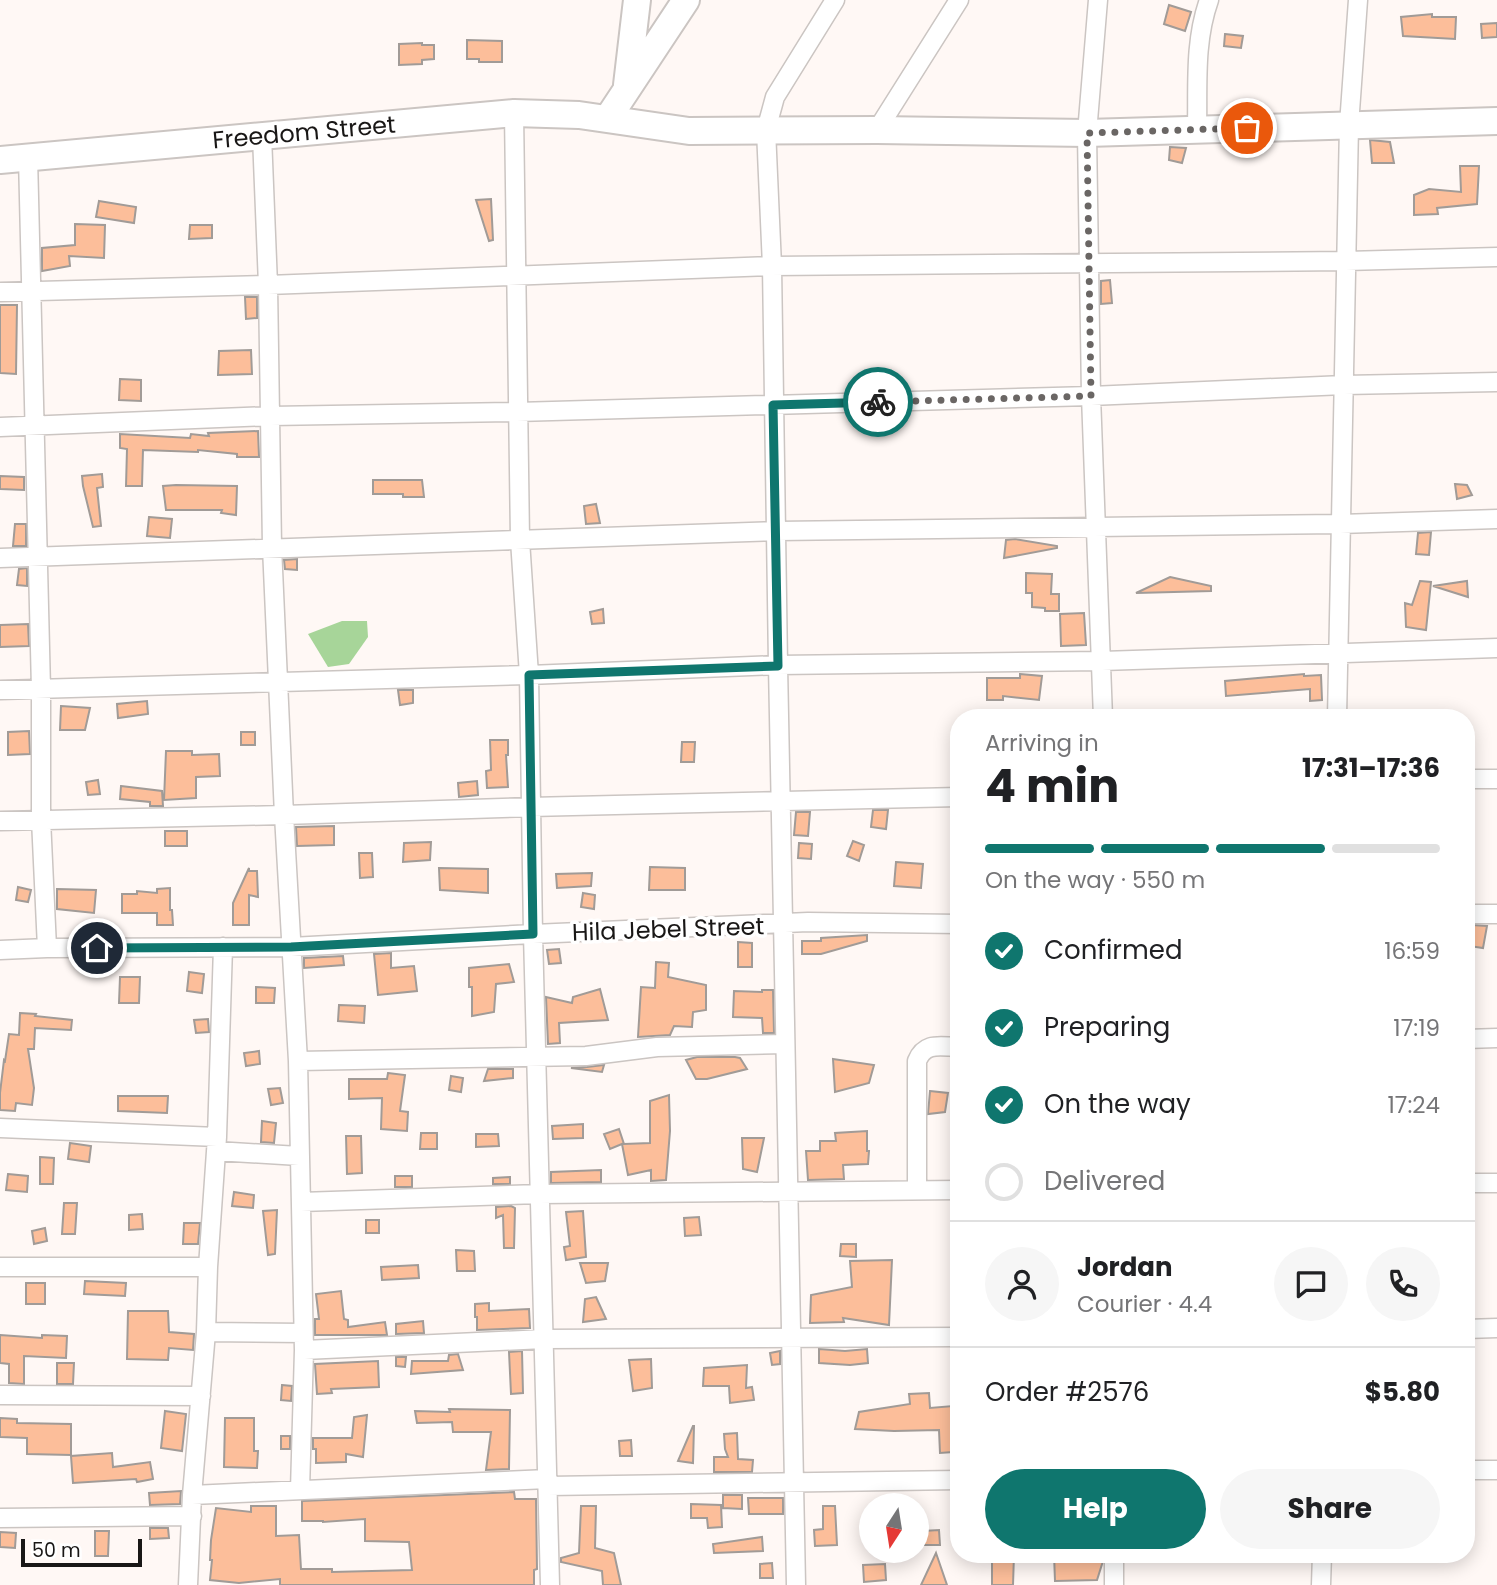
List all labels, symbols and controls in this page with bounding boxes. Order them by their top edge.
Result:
pin [1217,98,1277,158]
street label: Freedom Street [211,108,397,156]
icon: bag [1228,109,1266,147]
courier [843,367,913,437]
icon: bike [859,383,897,421]
text: Arriving in [985,727,1099,759]
text: 17:31–17:36 [1302,750,1440,786]
text: 4 min [985,754,1119,818]
text: On the way · 550 m [985,864,1205,896]
street label: Hila Jebel Street [571,909,765,949]
pin [67,918,127,978]
icon: home [78,929,116,967]
icon: check [985,932,1023,970]
text: Confirmed [1044,932,1182,968]
text: 16:59 [1384,935,1440,967]
icon: check [985,1009,1023,1047]
text: Preparing [1044,1009,1170,1045]
text: 17:19 [1393,1012,1440,1044]
icon: check [985,1086,1023,1124]
text: On the way [1044,1086,1191,1122]
text: 17:24 [1387,1089,1440,1121]
text: Delivered [1044,1163,1165,1199]
button: person [985,1247,1059,1321]
button: chat [1274,1247,1348,1321]
button: phone [1366,1247,1440,1321]
text: Jordan [1077,1249,1173,1285]
text: Courier · 4.4 [1077,1288,1212,1320]
text: Order #2576 [985,1374,1149,1410]
text: $5.80 [1365,1374,1440,1410]
button: Help [985,1469,1206,1549]
button: Share [1220,1469,1440,1549]
north arrow [859,1493,929,1563]
map controls [859,1493,929,1563]
scale bar [21,1536,142,1568]
text: 50 m [32,1537,81,1564]

